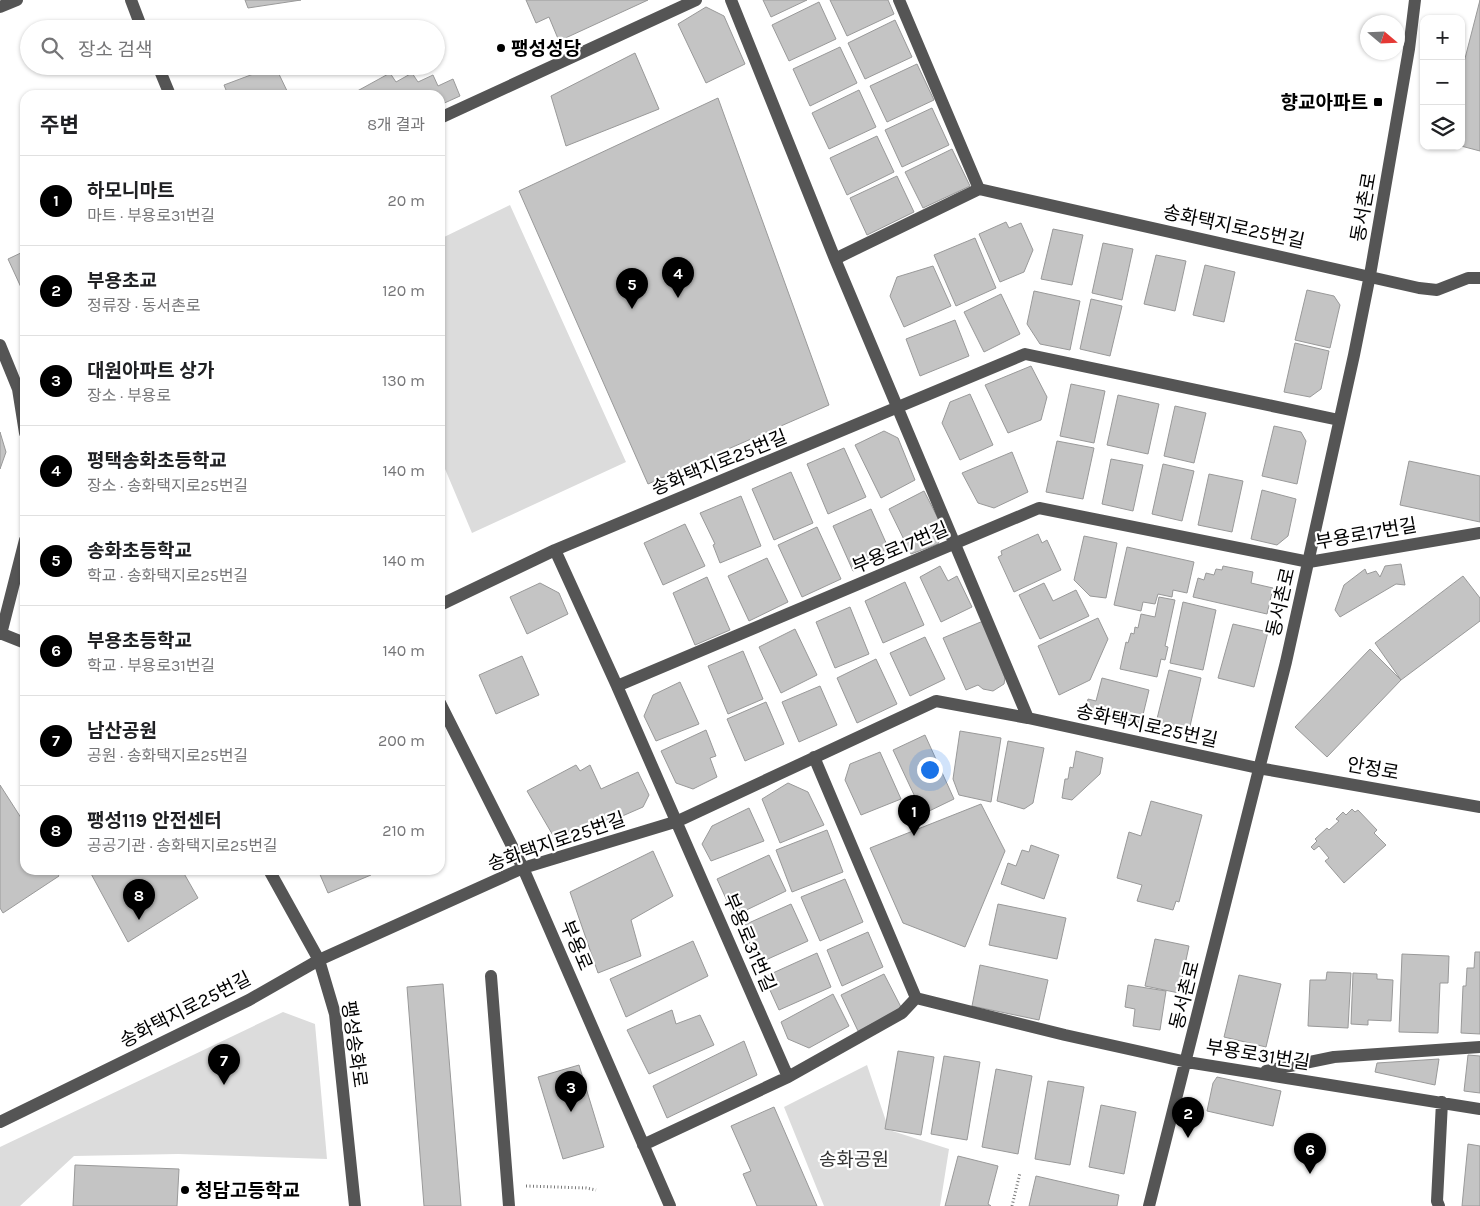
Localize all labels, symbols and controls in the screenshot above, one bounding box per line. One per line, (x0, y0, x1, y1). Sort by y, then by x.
north arrow (1360, 15, 1405, 60)
map controls (1420, 15, 1465, 150)
button: + (1420, 15, 1465, 60)
search box (20, 20, 445, 75)
icon: search (38, 34, 66, 62)
place label: 팽성성당 (511, 38, 581, 60)
text: 장소 검색 (78, 39, 152, 61)
marker: 팽성성당 (495, 42, 507, 54)
button: − (1420, 60, 1465, 105)
place label: 향교아파트 (1281, 92, 1368, 114)
marker: 향교아파트 (1372, 96, 1384, 108)
button: layers (1420, 105, 1465, 150)
text: 주변 (40, 113, 79, 137)
text: 8개 결과 (367, 115, 425, 134)
street label: 동서촌로 (1347, 171, 1381, 244)
text: 하모니마트 (87, 180, 174, 202)
text: 1 (53, 191, 59, 210)
text: 20 m (387, 191, 425, 210)
street label: 송화택지로25번길 (1161, 201, 1307, 253)
text: 마트 · 부용로31번길 (87, 206, 215, 225)
pin: 4 (662, 257, 694, 298)
pin: 5 (616, 268, 648, 309)
text: 부용초교 (87, 270, 157, 292)
text: 2 (51, 281, 61, 300)
text: 120 m (382, 281, 425, 300)
text: 정류장 · 동서촌로 (87, 296, 201, 315)
text: 대원아파트 상가 (87, 360, 214, 382)
text: 3 (51, 371, 61, 390)
text: 130 m (382, 371, 425, 390)
text: 장소 · 부용로 (87, 386, 171, 405)
street label: 송화택지로25번길 (648, 426, 790, 500)
text: 평택송화초등학교 (87, 450, 227, 472)
text: 4 (51, 461, 61, 480)
text: 140 m (383, 461, 425, 480)
text: 장소 · 송화택지로25번길 (87, 476, 248, 495)
street label: 부용로17번길 (1314, 514, 1419, 554)
street label: 부용로17번길 (849, 518, 952, 578)
text: 송화초등학교 (87, 540, 192, 562)
text: 5 (51, 551, 61, 570)
text: 140 m (383, 551, 425, 570)
text: 학교 · 송화택지로25번길 (87, 566, 248, 585)
street label: 동서촌로 (1262, 566, 1300, 639)
text: 부용초등학교 (87, 630, 192, 652)
text: 6 (51, 641, 61, 660)
text: 140 m (383, 641, 425, 660)
text: 학교 · 부용로31번길 (87, 656, 215, 675)
street label: 송화택지로25번길 (1074, 700, 1220, 752)
text: 남산공원 (87, 720, 157, 742)
text: 7 (52, 731, 60, 750)
text: 200 m (378, 731, 425, 750)
text: 공원 · 송화택지로25번길 (87, 746, 248, 765)
street label: 안정로 (1345, 754, 1401, 784)
your location (917, 757, 943, 783)
pin: 1 (898, 795, 930, 836)
street label: 송화택지로25번길 (485, 808, 628, 876)
text: 팽성119 안전센터 (87, 810, 222, 832)
text: 8 (51, 821, 61, 840)
text: 210 m (382, 821, 425, 840)
text: 공공기관 · 송화택지로25번길 (87, 836, 278, 855)
pin: 8 (123, 879, 155, 920)
street label: 부용로31번길 (718, 890, 780, 995)
street label: 부용로 (556, 917, 596, 974)
street label: 동서촌로 (1166, 959, 1204, 1032)
street label: 송화택지로25번길 (116, 967, 255, 1052)
street label: 팽성송화로 (337, 999, 371, 1089)
street label: 부용로31번길 (1204, 1036, 1311, 1074)
pin: 7 (208, 1044, 240, 1085)
pin: 3 (555, 1071, 587, 1112)
pin: 2 (1172, 1097, 1204, 1138)
pin: 6 (1294, 1133, 1326, 1174)
park label: 송화공원 (819, 1149, 889, 1171)
place label: 청담고등학교 (195, 1180, 300, 1202)
marker: 청담고등학교 (179, 1184, 191, 1196)

